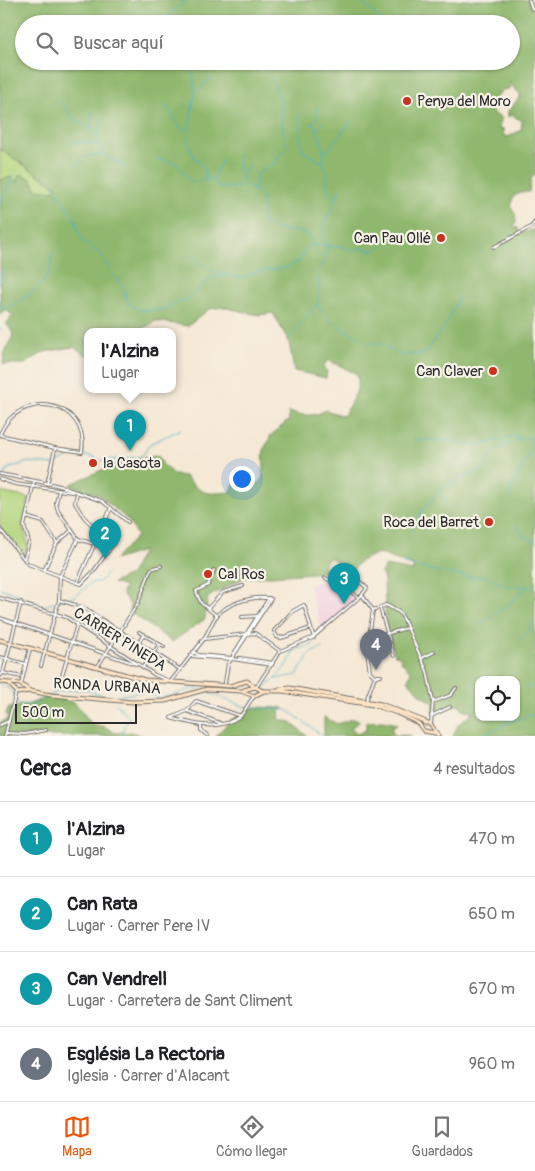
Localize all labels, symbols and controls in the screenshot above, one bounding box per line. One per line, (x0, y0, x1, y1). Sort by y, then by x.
search box (15, 15, 520, 70)
icon: search (33, 29, 61, 57)
text: Buscar aquí (73, 31, 164, 55)
place label: Penya del Moro (417, 92, 511, 111)
marker: Penya del Moro (401, 95, 413, 107)
place label: Can Pau Ollé (354, 229, 431, 248)
marker: Can Pau Ollé (435, 232, 447, 244)
popup (84, 328, 176, 393)
text: l'Alzina (101, 339, 159, 363)
place label: Can Claver (416, 362, 484, 381)
text: Lugar (101, 363, 139, 383)
marker: Can Claver (487, 365, 499, 377)
pin: 1 (114, 410, 146, 451)
place label: la Casota (103, 454, 161, 473)
marker: la Casota (87, 457, 99, 469)
your location (229, 466, 255, 492)
place label: Roca del Barret (383, 513, 480, 532)
marker: Roca del Barret (483, 516, 495, 528)
pin: 2 (89, 518, 121, 559)
pin: 3 (328, 563, 360, 604)
place label: Cal Ros (218, 565, 265, 584)
marker: Cal Ros (202, 568, 214, 580)
street label: CARRER PINEDA (70, 603, 170, 676)
pin: 4 (360, 629, 392, 670)
street label: RONDA URBANA (53, 674, 161, 699)
map controls (475, 676, 520, 721)
button: locate (475, 676, 520, 721)
scale bar (15, 701, 138, 724)
text: 500 m (22, 704, 64, 721)
text: Cerca (20, 755, 71, 782)
text: 4 resultados (433, 759, 515, 779)
text: l'Alzina (67, 817, 125, 841)
text: 1 (33, 829, 39, 849)
text: 470 m (469, 829, 515, 849)
text: Lugar (67, 841, 105, 861)
text: Can Rata (67, 892, 138, 916)
text: 2 (32, 904, 40, 924)
text: 650 m (468, 904, 515, 924)
text: Lugar · Carrer Pere IV (67, 916, 210, 936)
text: Can Vendrell (67, 967, 167, 991)
text: 3 (32, 979, 40, 999)
text: 670 m (469, 979, 515, 999)
text: Lugar · Carretera de Sant Climent (67, 991, 292, 1011)
text: Església La Rectoria (67, 1042, 225, 1066)
text: 4 (31, 1054, 41, 1074)
text: 960 m (469, 1054, 515, 1074)
text: Iglesia · Carrer d'Alacant (67, 1066, 229, 1086)
tab: Mapa (62, 1113, 92, 1160)
tab: Cómo llegar (216, 1113, 287, 1160)
tab: Guardados (412, 1113, 473, 1160)

